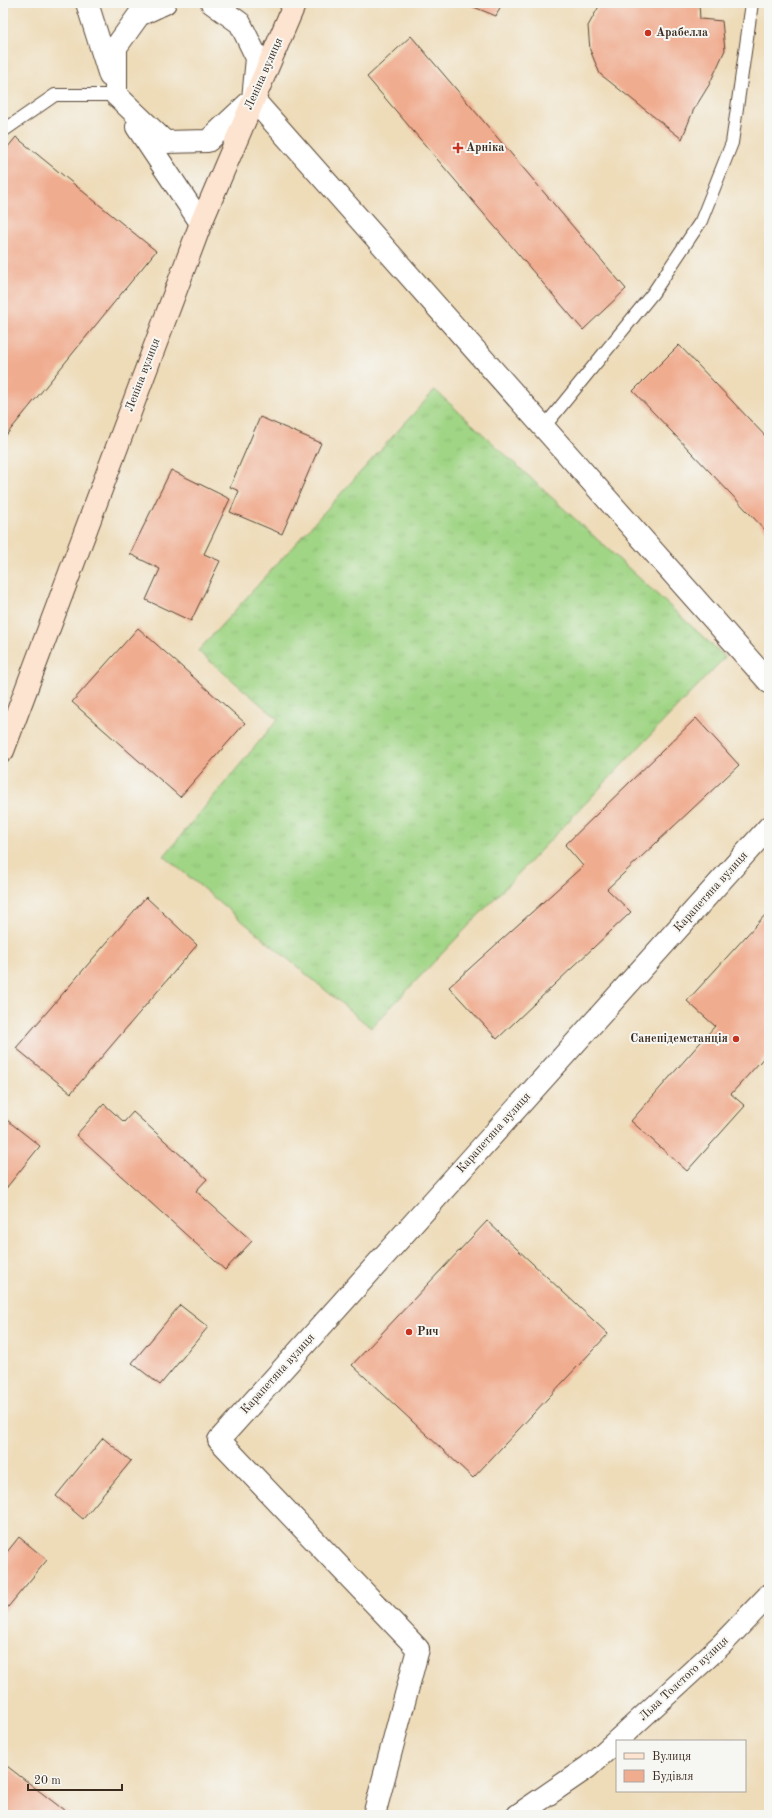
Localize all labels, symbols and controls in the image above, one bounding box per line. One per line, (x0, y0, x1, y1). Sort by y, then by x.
place label: Арабелла (656, 27, 708, 39)
marker: Арабелла (643, 28, 653, 38)
street label: Леніна вулиця (242, 36, 285, 112)
place label: Арніка (466, 142, 504, 154)
marker: Арніка (453, 143, 463, 153)
street label: Леніна вулиця (123, 336, 162, 413)
street label: Карапетяна вулиця (672, 850, 750, 934)
place label: Санепідемстанція (630, 1033, 728, 1045)
marker: Санепідемстанція (731, 1034, 741, 1044)
street label: Карапетяна вулиця (455, 1091, 533, 1175)
place label: Рич (417, 1326, 439, 1338)
marker: Рич (404, 1327, 414, 1337)
street label: Карапетяна вулиця (239, 1332, 317, 1416)
street label: Льва Толстого вулиця (637, 1635, 731, 1723)
legend (616, 1740, 746, 1792)
text: Вулиця (652, 1751, 691, 1763)
scale bar (28, 1766, 122, 1792)
text: Будівля (652, 1770, 694, 1783)
text: 20 m (34, 1775, 61, 1787)

